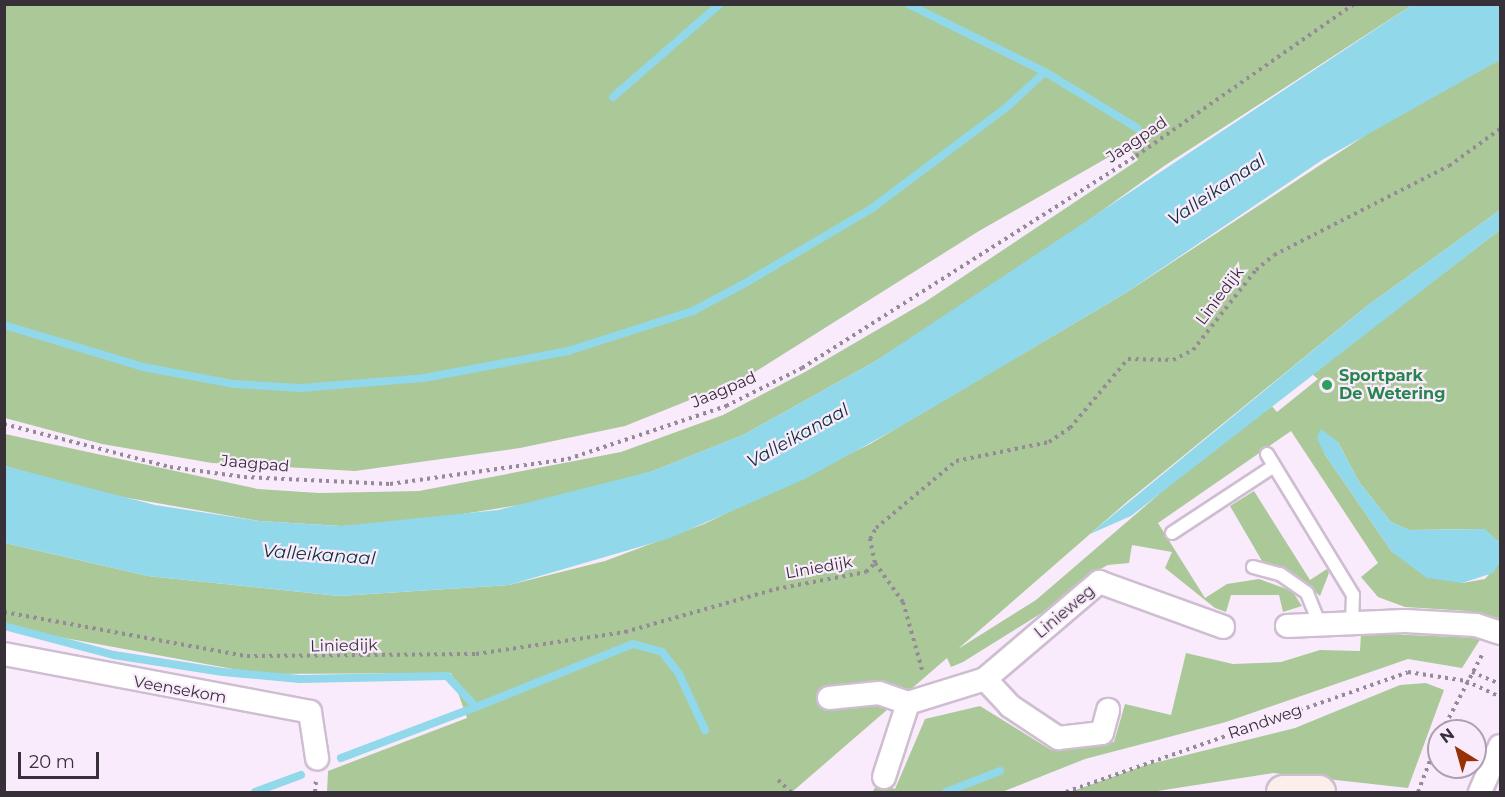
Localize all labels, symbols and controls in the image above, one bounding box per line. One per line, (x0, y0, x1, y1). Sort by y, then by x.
street label: Jaagpad (1103, 113, 1171, 167)
water label: Valleikanaal (1164, 149, 1270, 231)
street label: Liniedijk (1192, 263, 1248, 329)
place label: Sportpark De Wetering (1339, 366, 1445, 404)
street label: Jaagpad (689, 368, 759, 412)
marker: Sportpark De Wetering (1320, 378, 1334, 392)
water label: Valleikanaal (743, 399, 853, 473)
street label: Jaagpad (220, 451, 290, 477)
water label: Valleikanaal (262, 540, 376, 570)
street label: Liniedijk (784, 553, 854, 583)
street label: Linieweg (1031, 581, 1099, 643)
street label: Liniedijk (310, 636, 378, 656)
street label: Veensekom (132, 672, 228, 708)
street label: Randweg (1225, 700, 1305, 744)
north arrow (1427, 719, 1487, 779)
text: N (1436, 724, 1458, 747)
scale bar (21, 740, 102, 778)
text: 20 m (29, 751, 75, 773)

